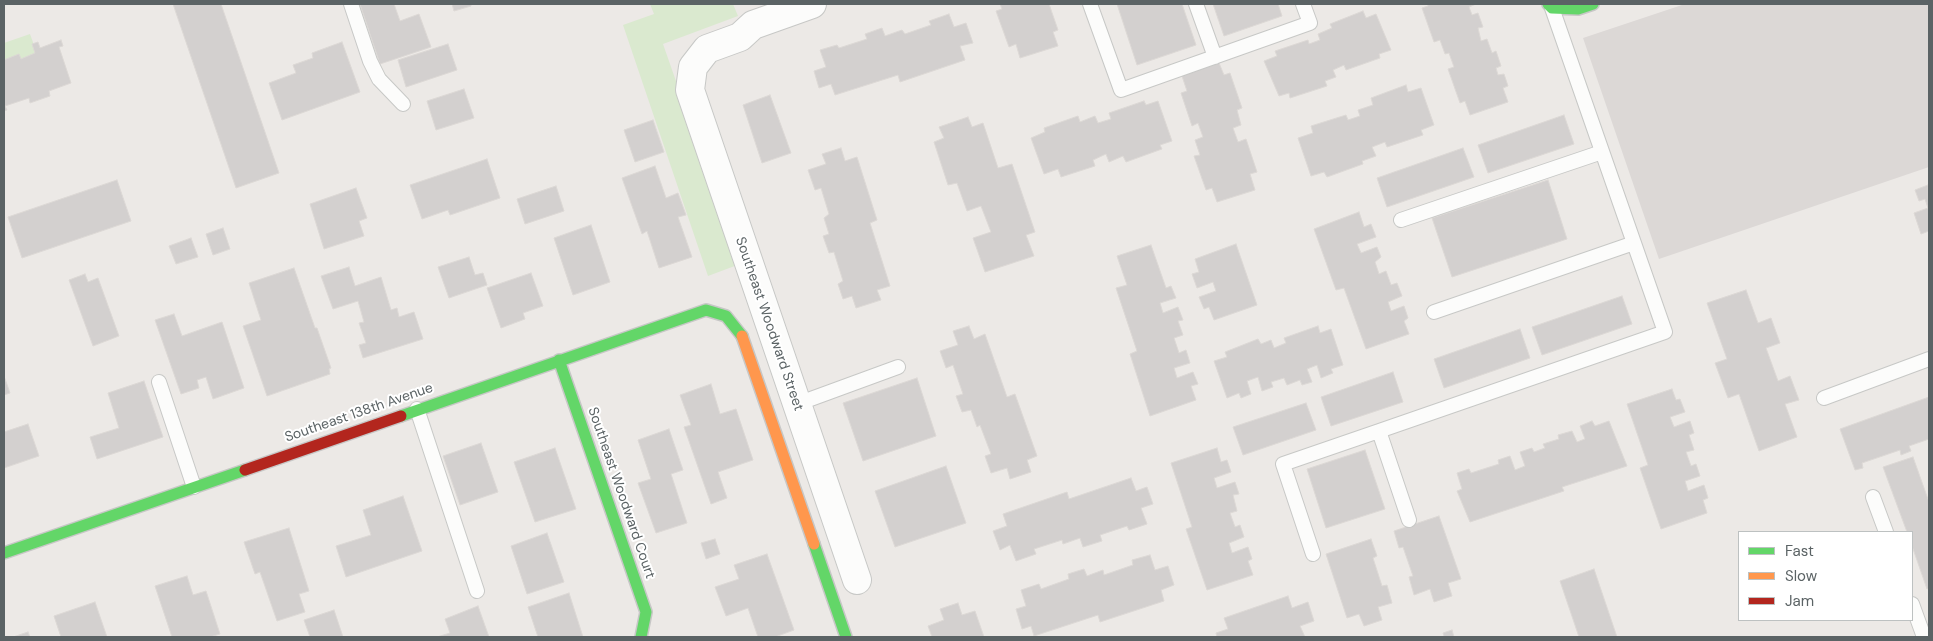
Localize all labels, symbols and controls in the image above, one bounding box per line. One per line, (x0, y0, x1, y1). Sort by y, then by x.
street label: Southeast Woodward Street (731, 235, 807, 413)
street label: Southeast 138th Avenue (283, 380, 435, 446)
street label: Southeast Woodward Court (584, 405, 658, 581)
legend (1738, 531, 1913, 621)
text: Fast (1785, 541, 1814, 561)
text: Slow (1785, 566, 1817, 586)
text: Jam (1785, 591, 1814, 611)

